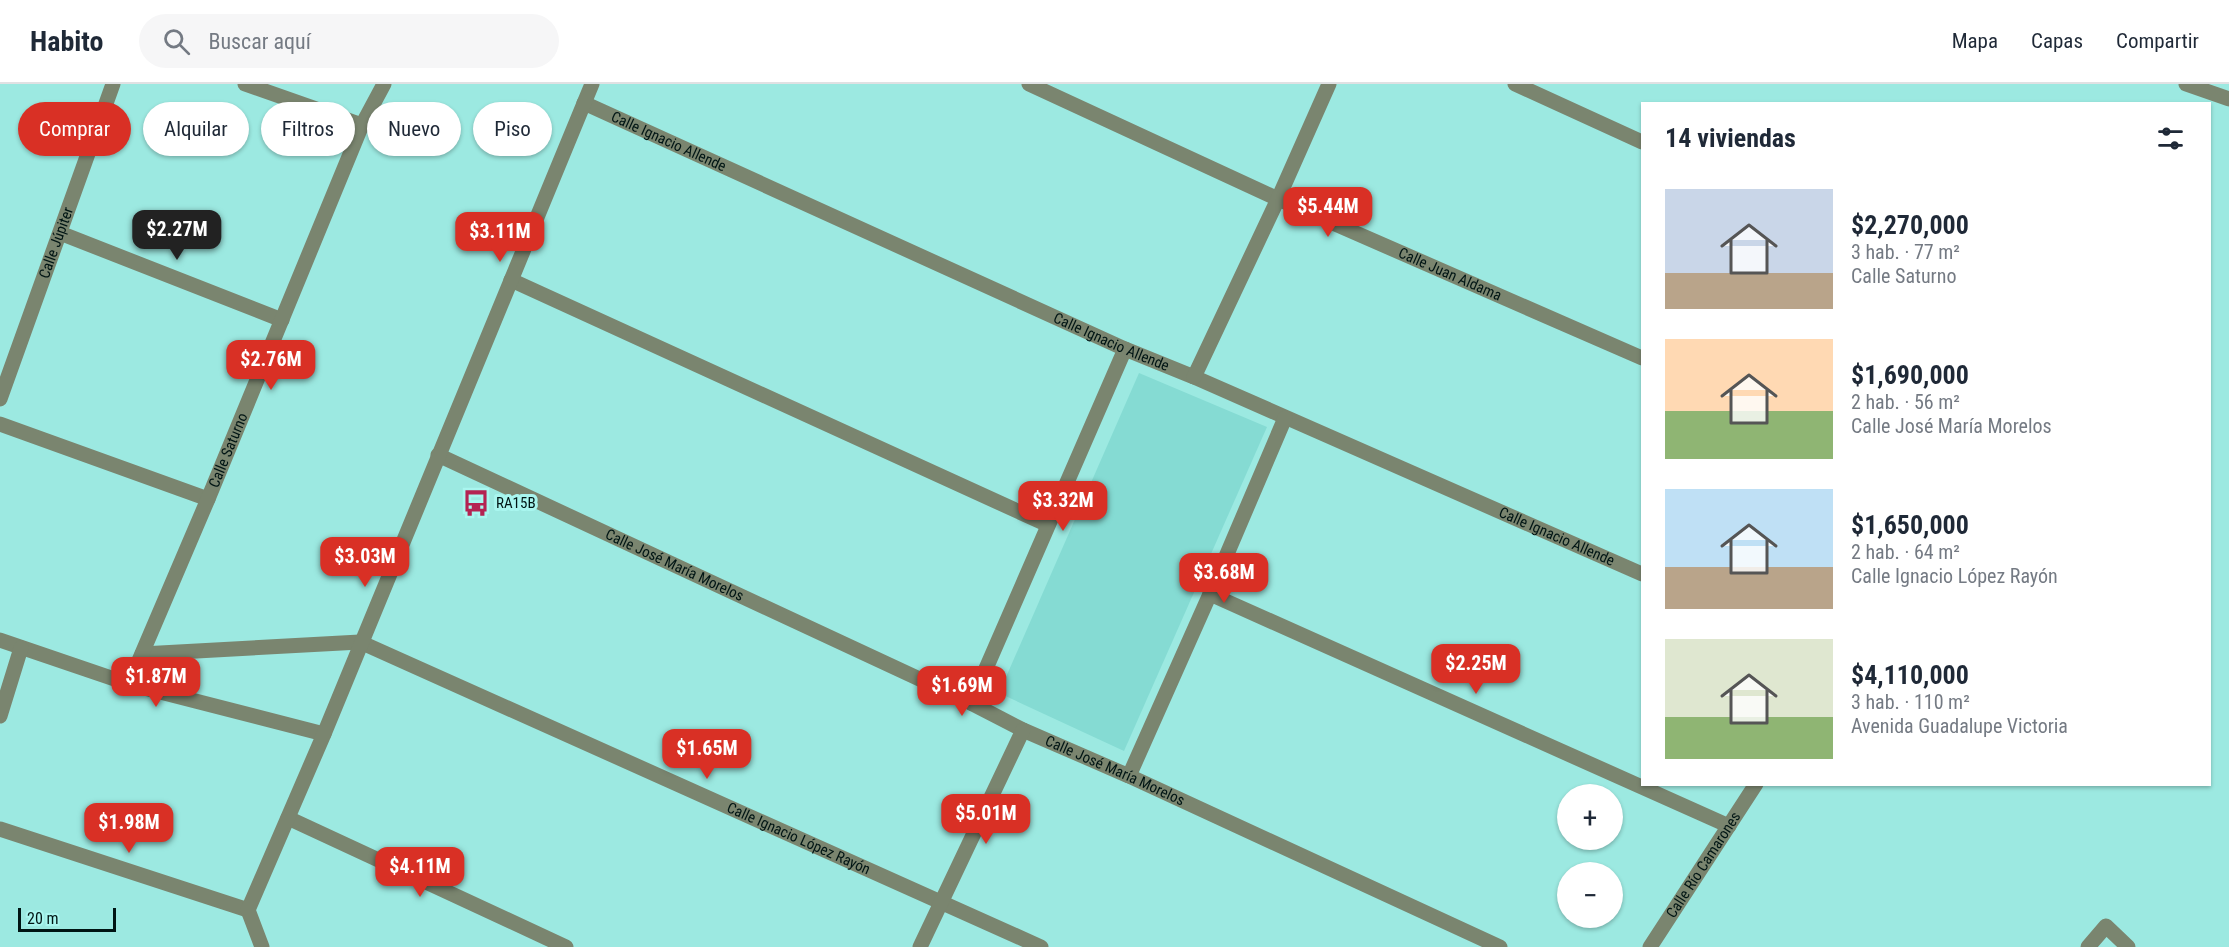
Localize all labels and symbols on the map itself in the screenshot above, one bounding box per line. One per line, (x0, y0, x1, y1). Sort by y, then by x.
street label: Calle Ignacio Allende (608, 108, 729, 175)
pin: $5.44M (1279, 187, 1377, 238)
street label: Calle Júpiter (35, 204, 77, 281)
pin: $2.27M (128, 210, 226, 261)
pin: $3.11M (451, 212, 549, 263)
street label: Calle Juan Aldama (1396, 244, 1504, 305)
street label: Calle Ignacio Allende (1051, 309, 1172, 375)
pin: $2.76M (222, 340, 320, 391)
street label: Calle Saturno (205, 410, 252, 490)
pin: $3.32M (1014, 481, 1112, 532)
bus stop icon: RA15B (461, 488, 491, 518)
place label: RA15B (496, 494, 536, 512)
street label: Calle Ignacio Allende (1496, 503, 1617, 570)
street label: Calle José María Morelos (603, 525, 747, 605)
pin: $3.03M (316, 537, 414, 588)
pin: $3.68M (1175, 553, 1273, 604)
pin: $2.25M (1427, 644, 1525, 695)
pin: $1.87M (107, 657, 205, 708)
pin: $1.69M (913, 666, 1011, 717)
pin: $1.65M (658, 729, 756, 780)
street label: Calle José María Morelos (1043, 732, 1188, 809)
pin: $5.01M (937, 794, 1035, 845)
street label: Calle Ignacio López Rayón (724, 799, 873, 878)
pin: $1.98M (80, 803, 178, 854)
street label: Calle Río Camarones (1662, 808, 1745, 921)
pin: $4.11M (371, 847, 469, 898)
scale bar (18, 905, 116, 932)

